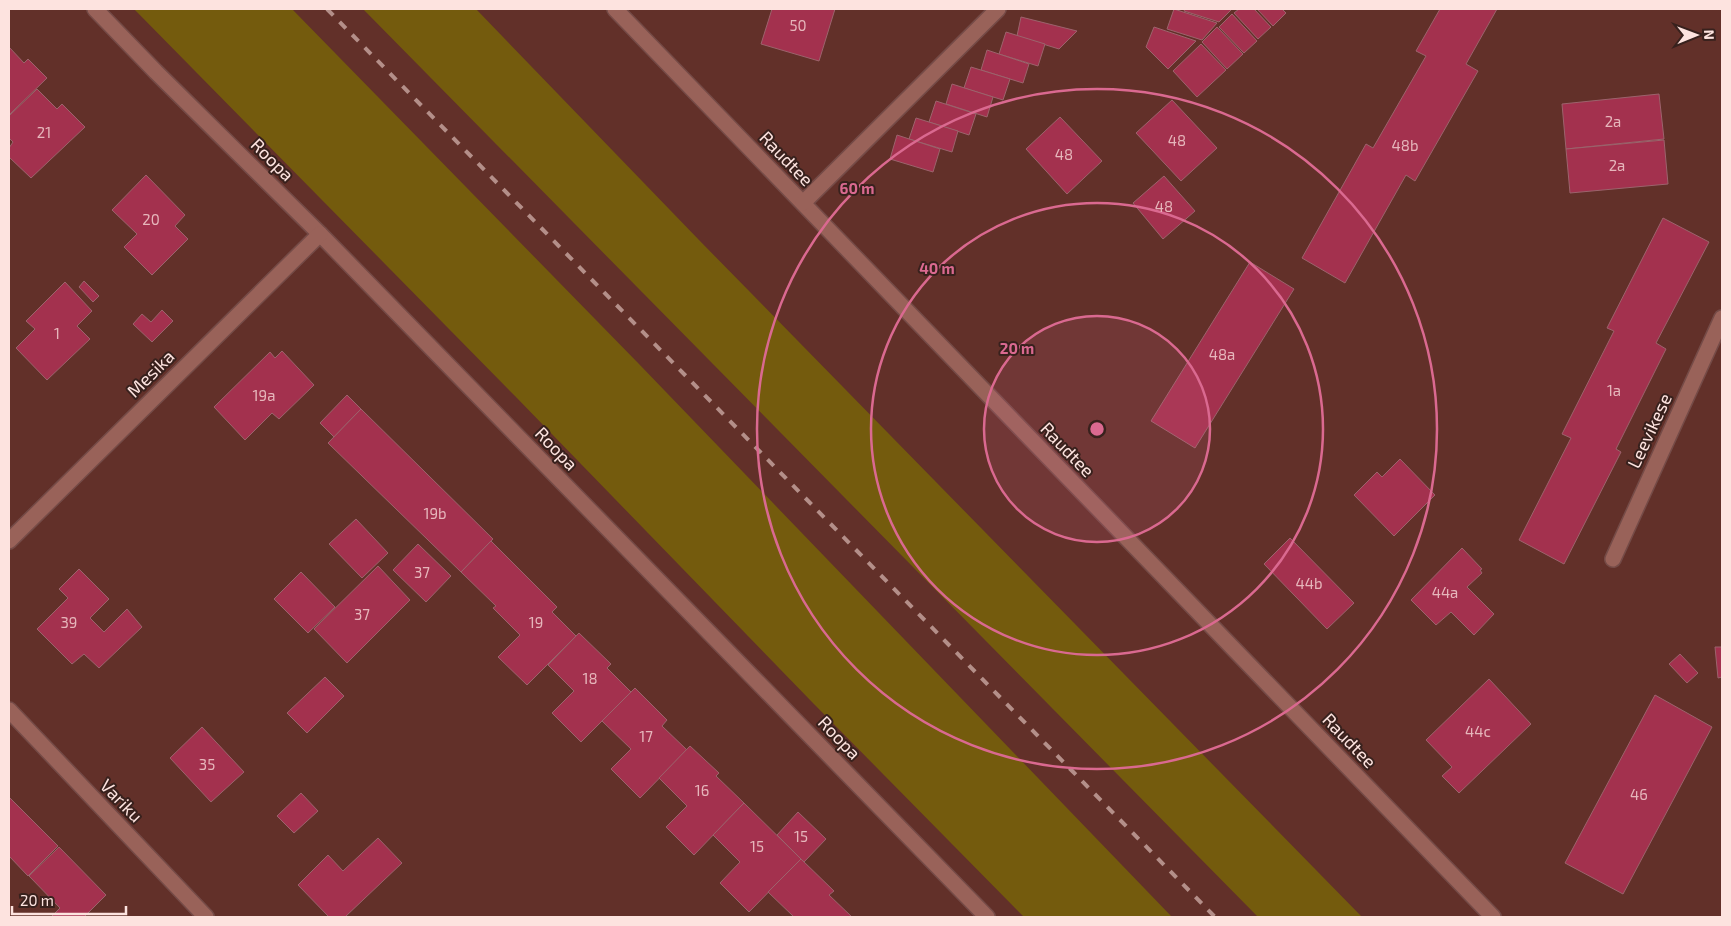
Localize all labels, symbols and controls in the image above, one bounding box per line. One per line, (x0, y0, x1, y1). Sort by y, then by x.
north arrow (1671, 10, 1721, 60)
house number: 50 (789, 16, 807, 34)
text: N (1701, 30, 1718, 40)
house number: 2a (1605, 112, 1621, 130)
house number: 21 (37, 123, 51, 141)
street label: Raudtee (755, 126, 818, 190)
house number: 48 (1168, 131, 1186, 149)
street label: Roopa (247, 133, 299, 185)
house number: 48b (1392, 136, 1418, 154)
house number: 48 (1055, 145, 1073, 163)
house number: 2a (1609, 156, 1625, 174)
text: 60 m (840, 179, 874, 197)
house number: 48 (1155, 197, 1173, 215)
house number: 20 (142, 210, 160, 228)
text: 40 m (919, 259, 955, 277)
house number: 1 (54, 324, 60, 342)
text: 20 m (1000, 339, 1034, 357)
street label: Mesika (122, 345, 179, 402)
house number: 48a (1209, 345, 1235, 363)
house number: 1a (1607, 381, 1621, 399)
house number: 19a (253, 386, 275, 404)
street label: Leevikese (1622, 390, 1676, 471)
street label: Raudtee (1036, 417, 1099, 481)
centre of rings (1088, 420, 1106, 438)
street label: Roopa (531, 422, 583, 475)
house number: 19b (423, 504, 447, 522)
house number: 37 (414, 563, 430, 581)
house number: 44b (1295, 574, 1323, 592)
house number: 44a (1432, 583, 1458, 601)
house number: 37 (354, 605, 370, 623)
house number: 39 (61, 613, 77, 631)
house number: 19 (529, 613, 543, 631)
house number: 18 (582, 669, 598, 687)
street label: Raudtee (1318, 708, 1381, 772)
street label: Roopa (814, 711, 866, 764)
house number: 44c (1465, 722, 1491, 740)
house number: 17 (639, 727, 653, 745)
house number: 35 (199, 755, 215, 773)
street label: Variku (96, 774, 148, 826)
house number: 16 (695, 781, 709, 799)
house number: 46 (1630, 785, 1648, 803)
house number: 15 (794, 827, 808, 845)
house number: 15 (750, 837, 764, 855)
scale bar (12, 884, 126, 916)
text: 20 m (20, 891, 54, 909)

